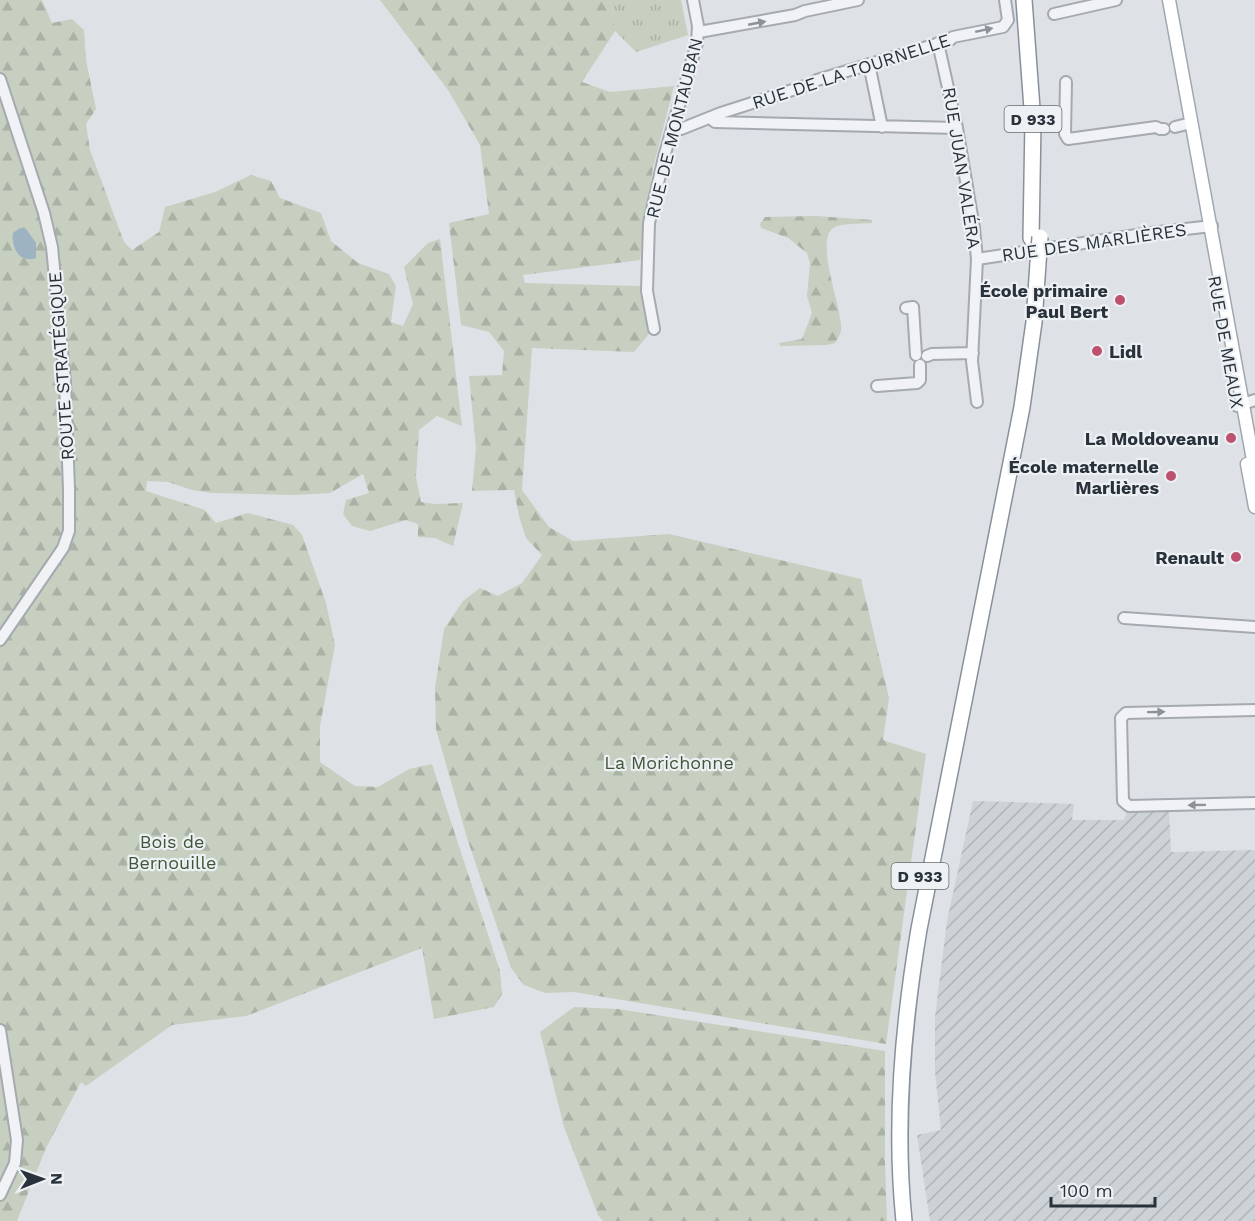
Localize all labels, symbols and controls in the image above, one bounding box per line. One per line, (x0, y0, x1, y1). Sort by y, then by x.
one-way arrow (747, 18, 766, 27)
one-way arrow (974, 25, 993, 34)
street label: RUE DE LA TOURNELLE (749, 29, 953, 113)
street label: RUE DE MONTAUBAN (641, 36, 707, 220)
street label: RUE JUAN VALÉRA (939, 86, 985, 251)
road number: D 933 (1004, 106, 1062, 132)
street label: RUE DES MARLIÈRES (1000, 219, 1188, 265)
street label: ROUTE STRATÉGIQUE (44, 271, 78, 461)
street label: RUE DE MEAUX (1204, 274, 1248, 410)
place label: École primaire Paul Bert (979, 280, 1108, 322)
marker: École primaire Paul Bert (1113, 293, 1127, 307)
place label: Lidl (1109, 341, 1142, 362)
marker: Lidl (1090, 344, 1104, 358)
place label: La Moldoveanu (1085, 428, 1219, 449)
marker: La Moldoveanu (1224, 431, 1238, 445)
place label: École maternelle Marlières (1009, 456, 1159, 498)
marker: École maternelle Marlières (1164, 469, 1178, 483)
place label: Renault (1155, 547, 1224, 568)
marker: Renault (1229, 550, 1243, 564)
one-way arrow (1146, 707, 1165, 717)
park label: La Morichonne (604, 752, 734, 773)
one-way arrow (1187, 800, 1206, 809)
park label: Bois de Bernouille (128, 831, 216, 873)
road number: D 933 (892, 863, 948, 889)
north arrow (12, 1149, 72, 1209)
scale bar (1051, 1170, 1154, 1208)
text: N (47, 1173, 66, 1185)
text: 100 m (1060, 1180, 1113, 1201)

